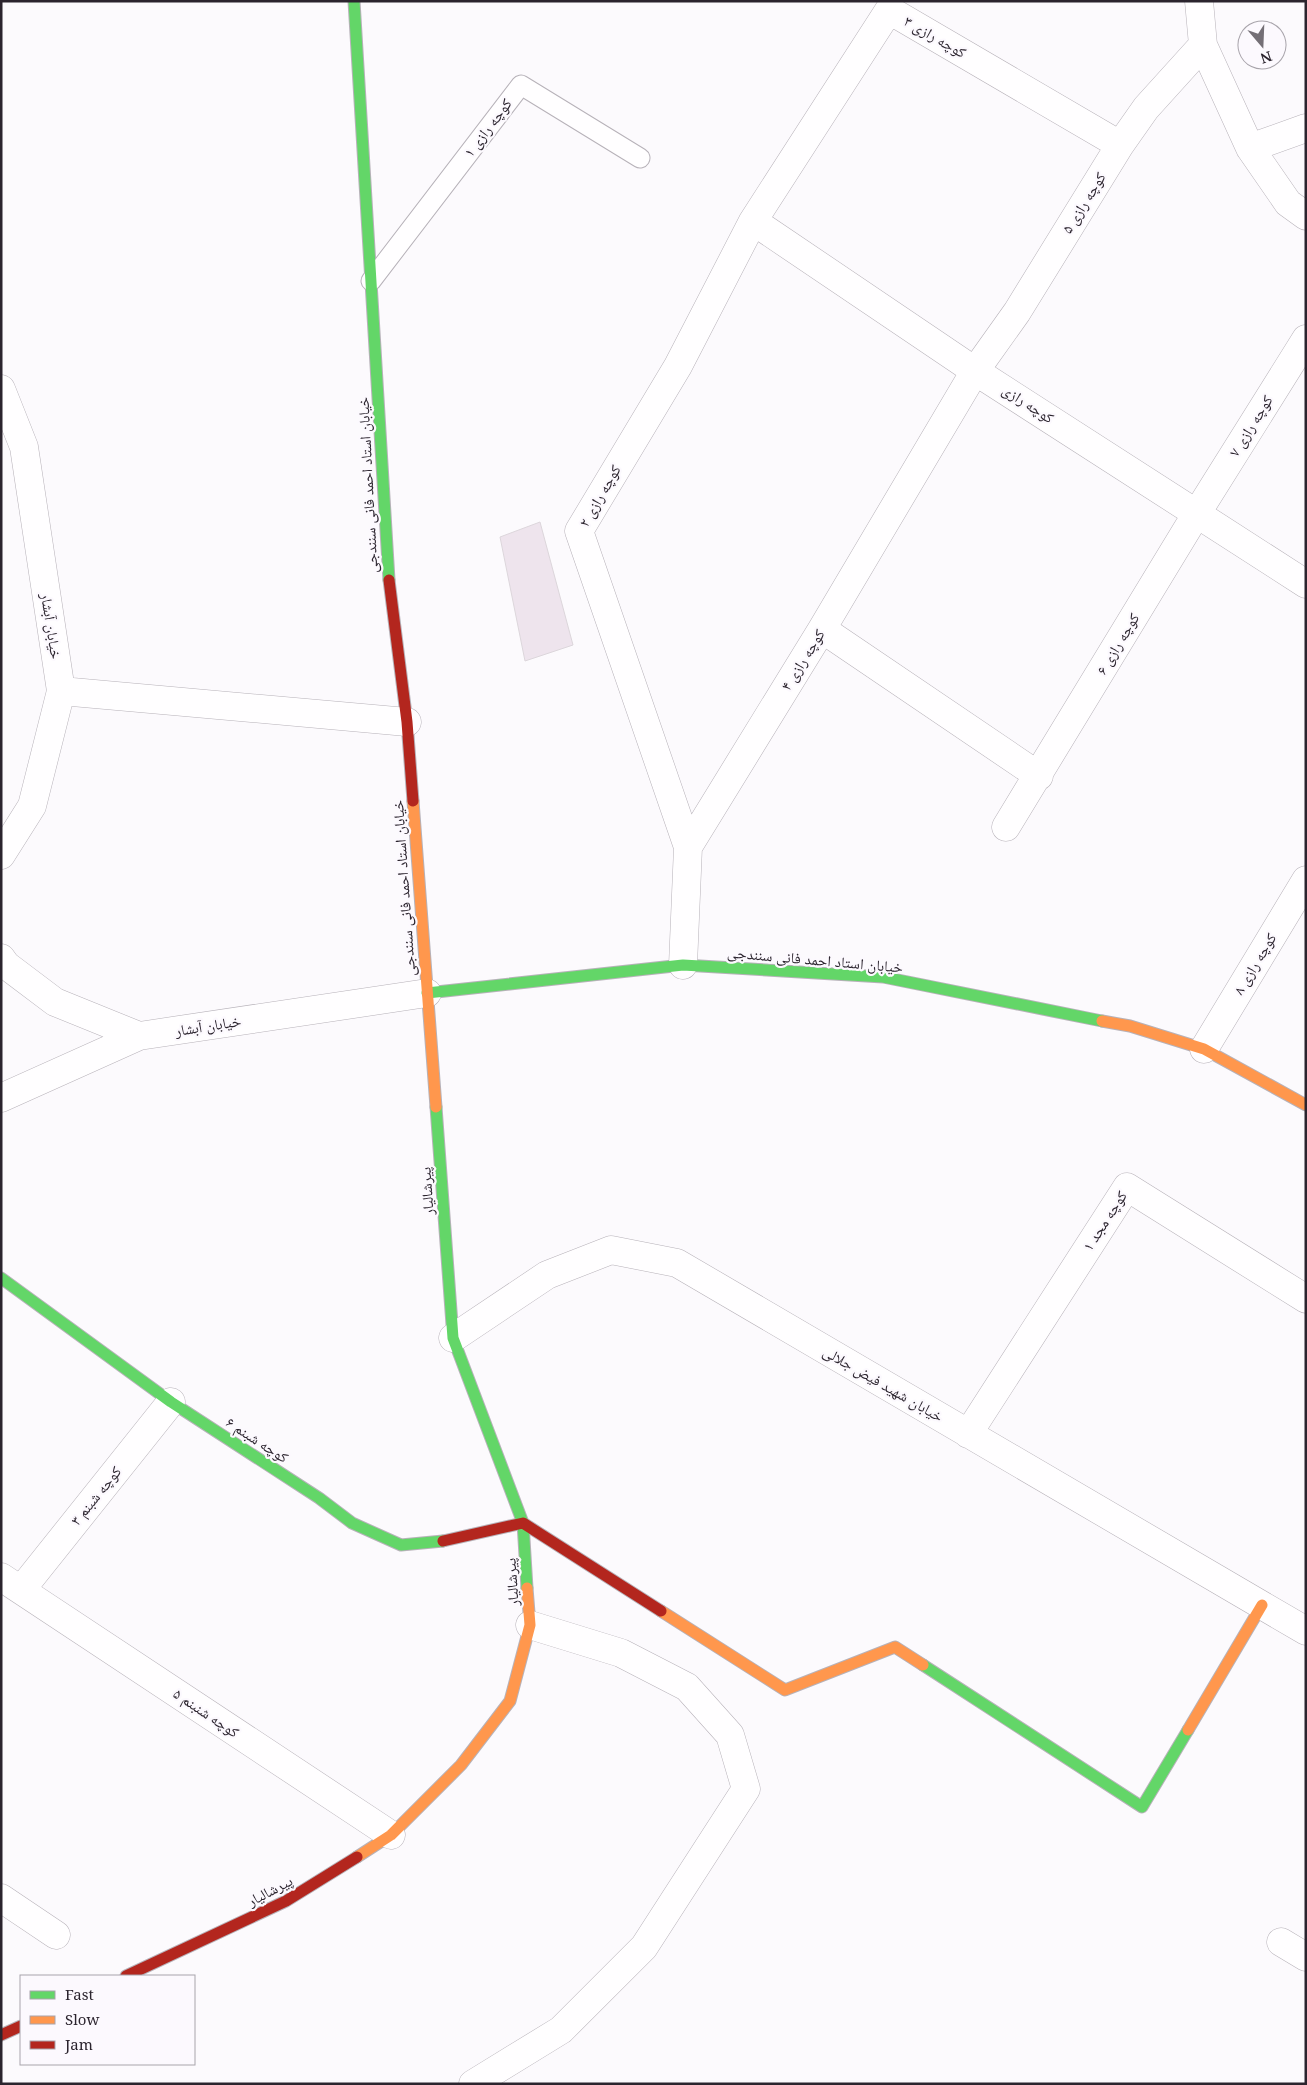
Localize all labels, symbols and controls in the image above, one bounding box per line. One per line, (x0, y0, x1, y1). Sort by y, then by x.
street label: کوچه رازی ۳ (900, 10, 970, 63)
north arrow (1237, 20, 1287, 70)
text: N (1258, 47, 1275, 69)
street label: کوچه رازی ۱ (459, 94, 517, 161)
street label: کوچه رازی ۵ (1057, 168, 1111, 237)
street label: کوچه رازی (998, 379, 1058, 428)
street label: کوچه رازی ۷ (1224, 391, 1278, 460)
street label: خیابان استاد احمد فانی سنندجی (352, 396, 383, 574)
street label: کوچه رازی ۲ (573, 461, 626, 531)
street label: خیابان آبشار (36, 590, 67, 661)
street label: کوچه رازی ۶ (1091, 609, 1144, 679)
street label: کوچه رازی ۴ (776, 625, 830, 694)
street label: خیابان استاد احمد فانی سنندجی (387, 799, 420, 977)
street label: کوچه رازی ۸ (1228, 929, 1281, 999)
street label: خیابان استاد احمد فانی سنندجی (726, 941, 904, 978)
street label: خیابان آبشار (172, 1010, 243, 1041)
street label: پیرشالیار (414, 1166, 438, 1217)
street label: کوچه مجد ۱ (1077, 1186, 1131, 1254)
street label: خیابان شهید فیض جلالی (819, 1341, 948, 1427)
street label: کوچه شبنم ۶ (222, 1412, 293, 1468)
street label: کوچه شبنم ۳ (65, 1462, 126, 1530)
street label: پیرشالیار (499, 1557, 523, 1608)
street label: کوچه شنبنم ۵ (169, 1683, 243, 1742)
street label: پیرشالیار (243, 1870, 296, 1911)
legend (20, 1975, 195, 2065)
text: Fast (65, 1984, 94, 2004)
text: Slow (65, 2009, 99, 2029)
text: Jam (64, 2034, 93, 2054)

